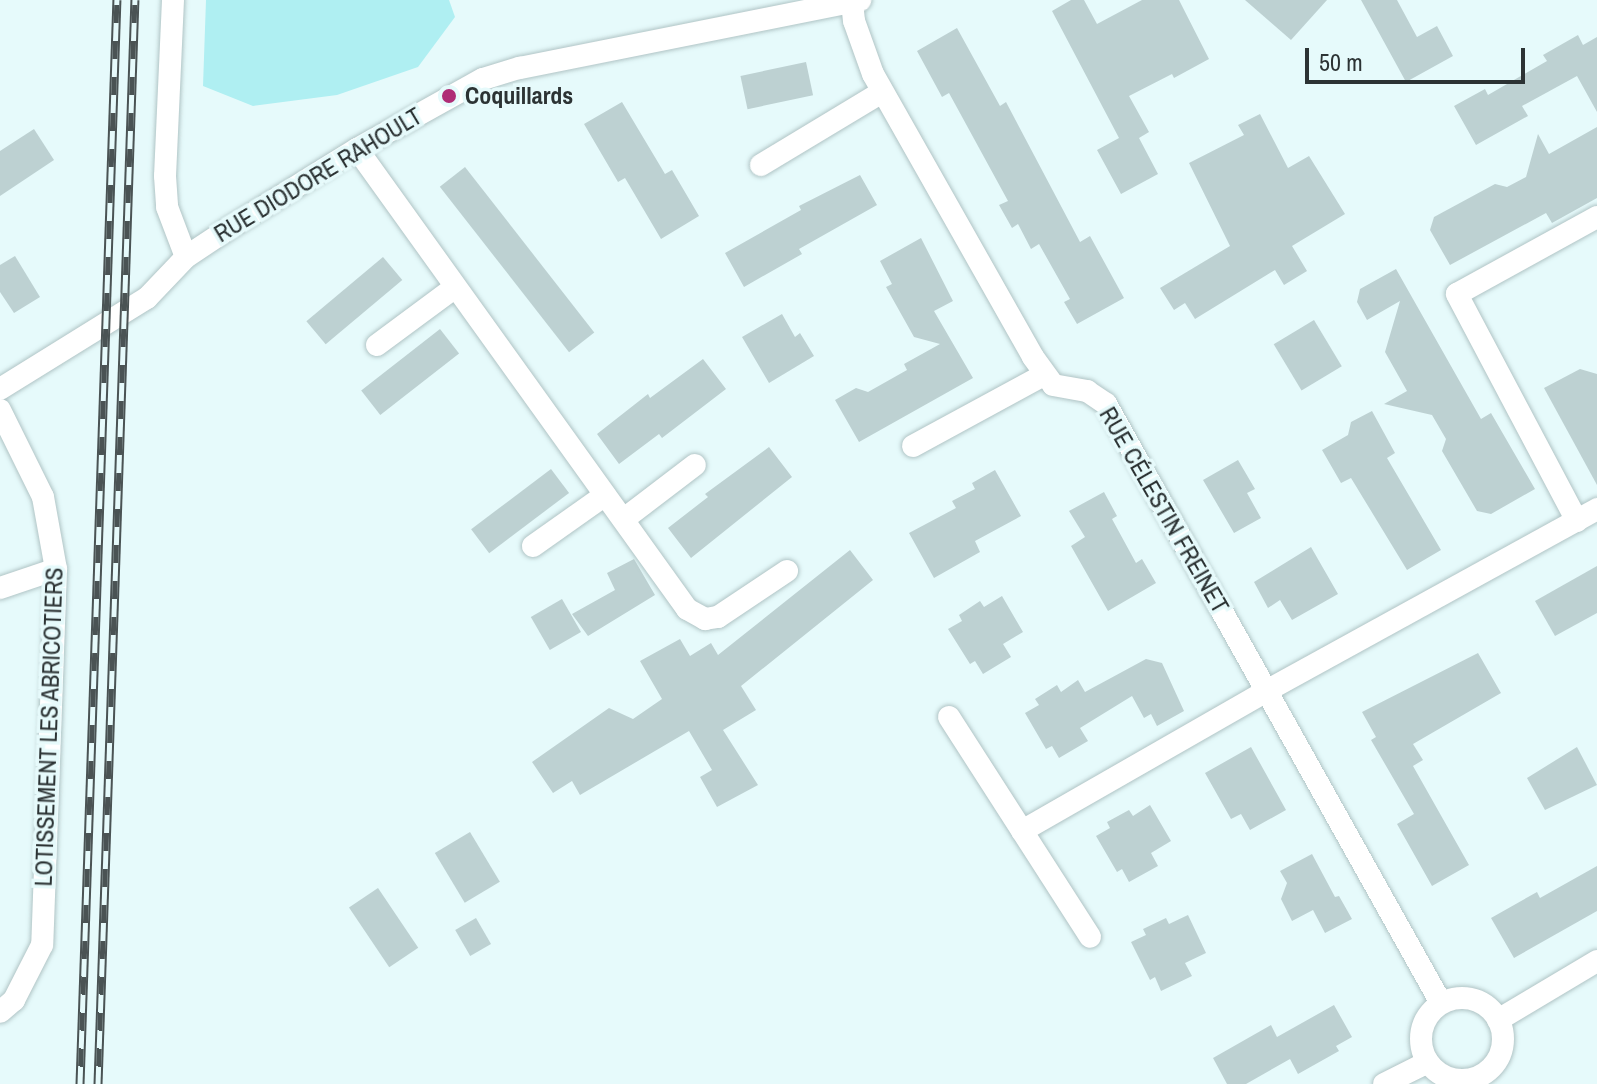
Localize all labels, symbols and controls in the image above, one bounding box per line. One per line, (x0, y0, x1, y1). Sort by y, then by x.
scale bar (1309, 32, 1529, 82)
text: 50 m (1319, 46, 1363, 78)
place label: Coquillards (465, 82, 573, 110)
marker: Coquillards (440, 87, 458, 105)
street label: RUE DIODORE RAHOULT (209, 102, 427, 248)
street label: RUE CÉLESTIN FREINET (1093, 402, 1235, 618)
street label: LOTISSEMENT LES ABRICOTIERS (29, 566, 69, 888)

